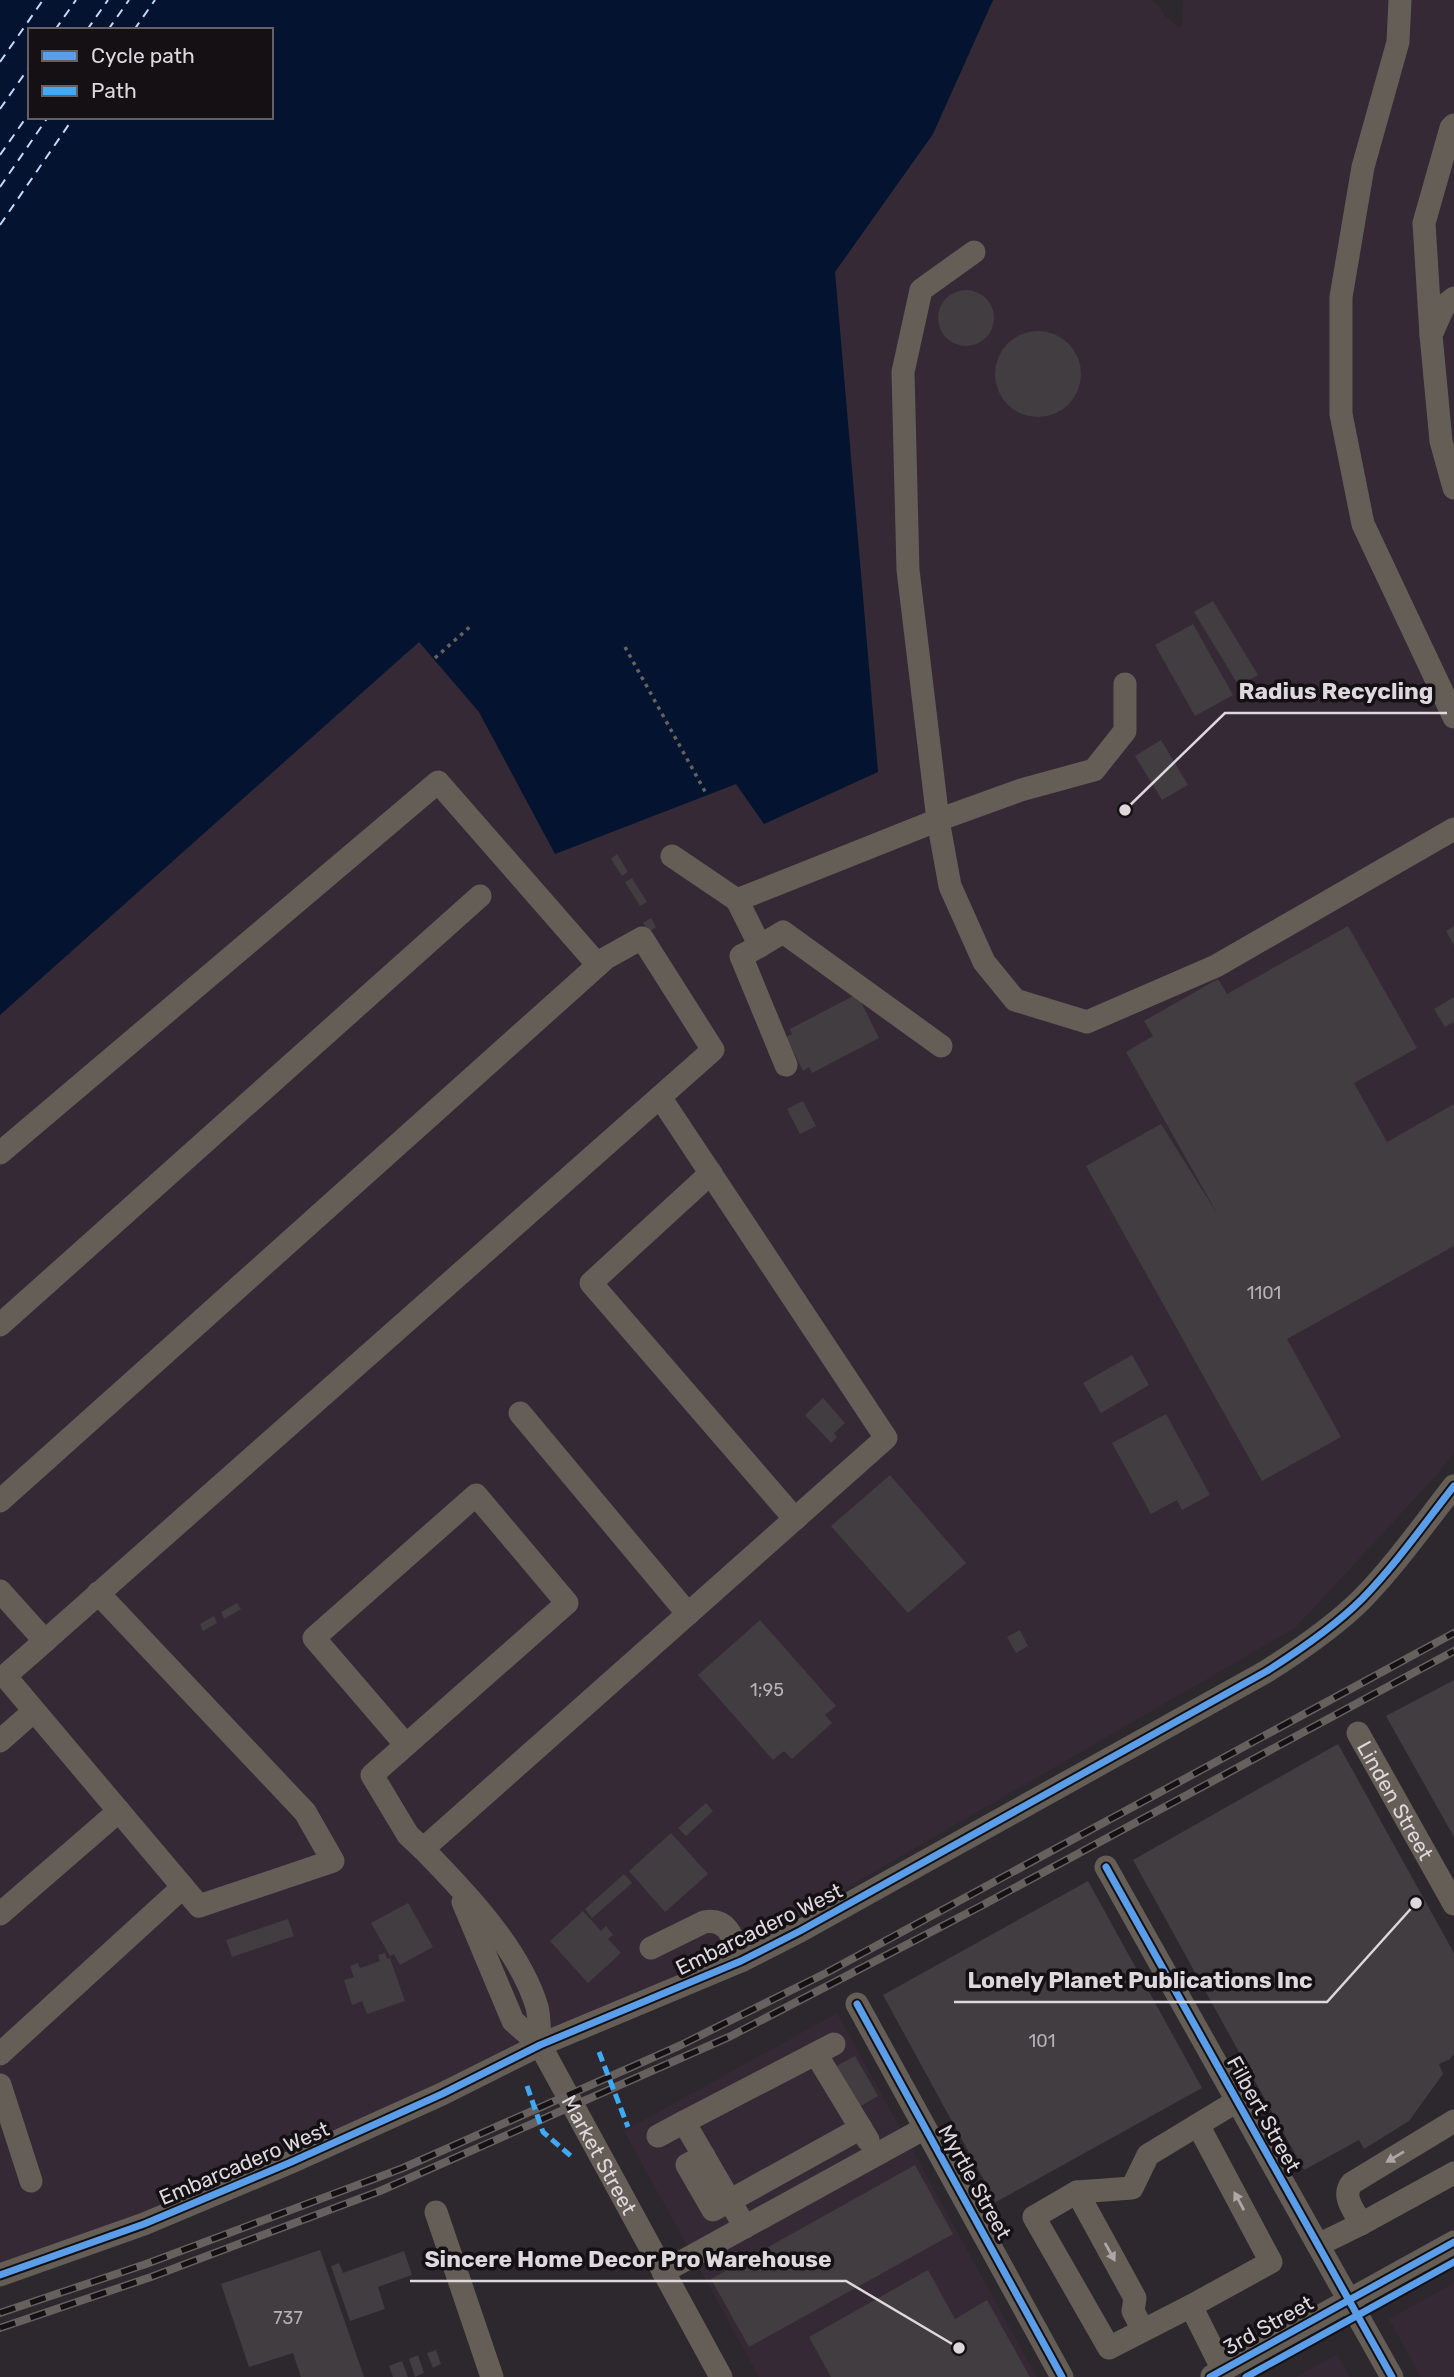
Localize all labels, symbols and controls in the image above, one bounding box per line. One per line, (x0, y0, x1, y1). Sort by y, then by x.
legend (28, 28, 273, 119)
text: Cycle path (91, 43, 195, 68)
text: Path (91, 78, 137, 103)
callout: Radius Recycling (1225, 669, 1447, 713)
text: Radius Recycling (1239, 677, 1433, 705)
house number: 1101 (1247, 1282, 1281, 1304)
house number: 1;95 (750, 1679, 784, 1701)
street label: Linden Street (1352, 1736, 1439, 1864)
street label: Embarcadero West (672, 1878, 846, 1980)
callout: Lonely Planet Publications Inc (954, 1958, 1327, 2002)
text: Lonely Planet Publications Inc (967, 1966, 1313, 1994)
house number: 101 (1029, 2030, 1055, 2052)
street label: Filbert Street (1222, 2052, 1306, 2176)
street label: Market Street (557, 2090, 642, 2219)
street label: Embarcadero West (155, 2116, 333, 2210)
street label: Myrtle Street (933, 2120, 1017, 2244)
one-way arrow (1386, 2150, 1405, 2163)
one-way arrow (1233, 2191, 1245, 2211)
callout: Sincere Home Decor Pro Warehouse (410, 2237, 846, 2281)
one-way arrow (1103, 2242, 1115, 2262)
text: Sincere Home Decor Pro Warehouse (424, 2245, 832, 2273)
street label: 3rd Street (1219, 2290, 1317, 2360)
house number: 737 (273, 2307, 303, 2329)

